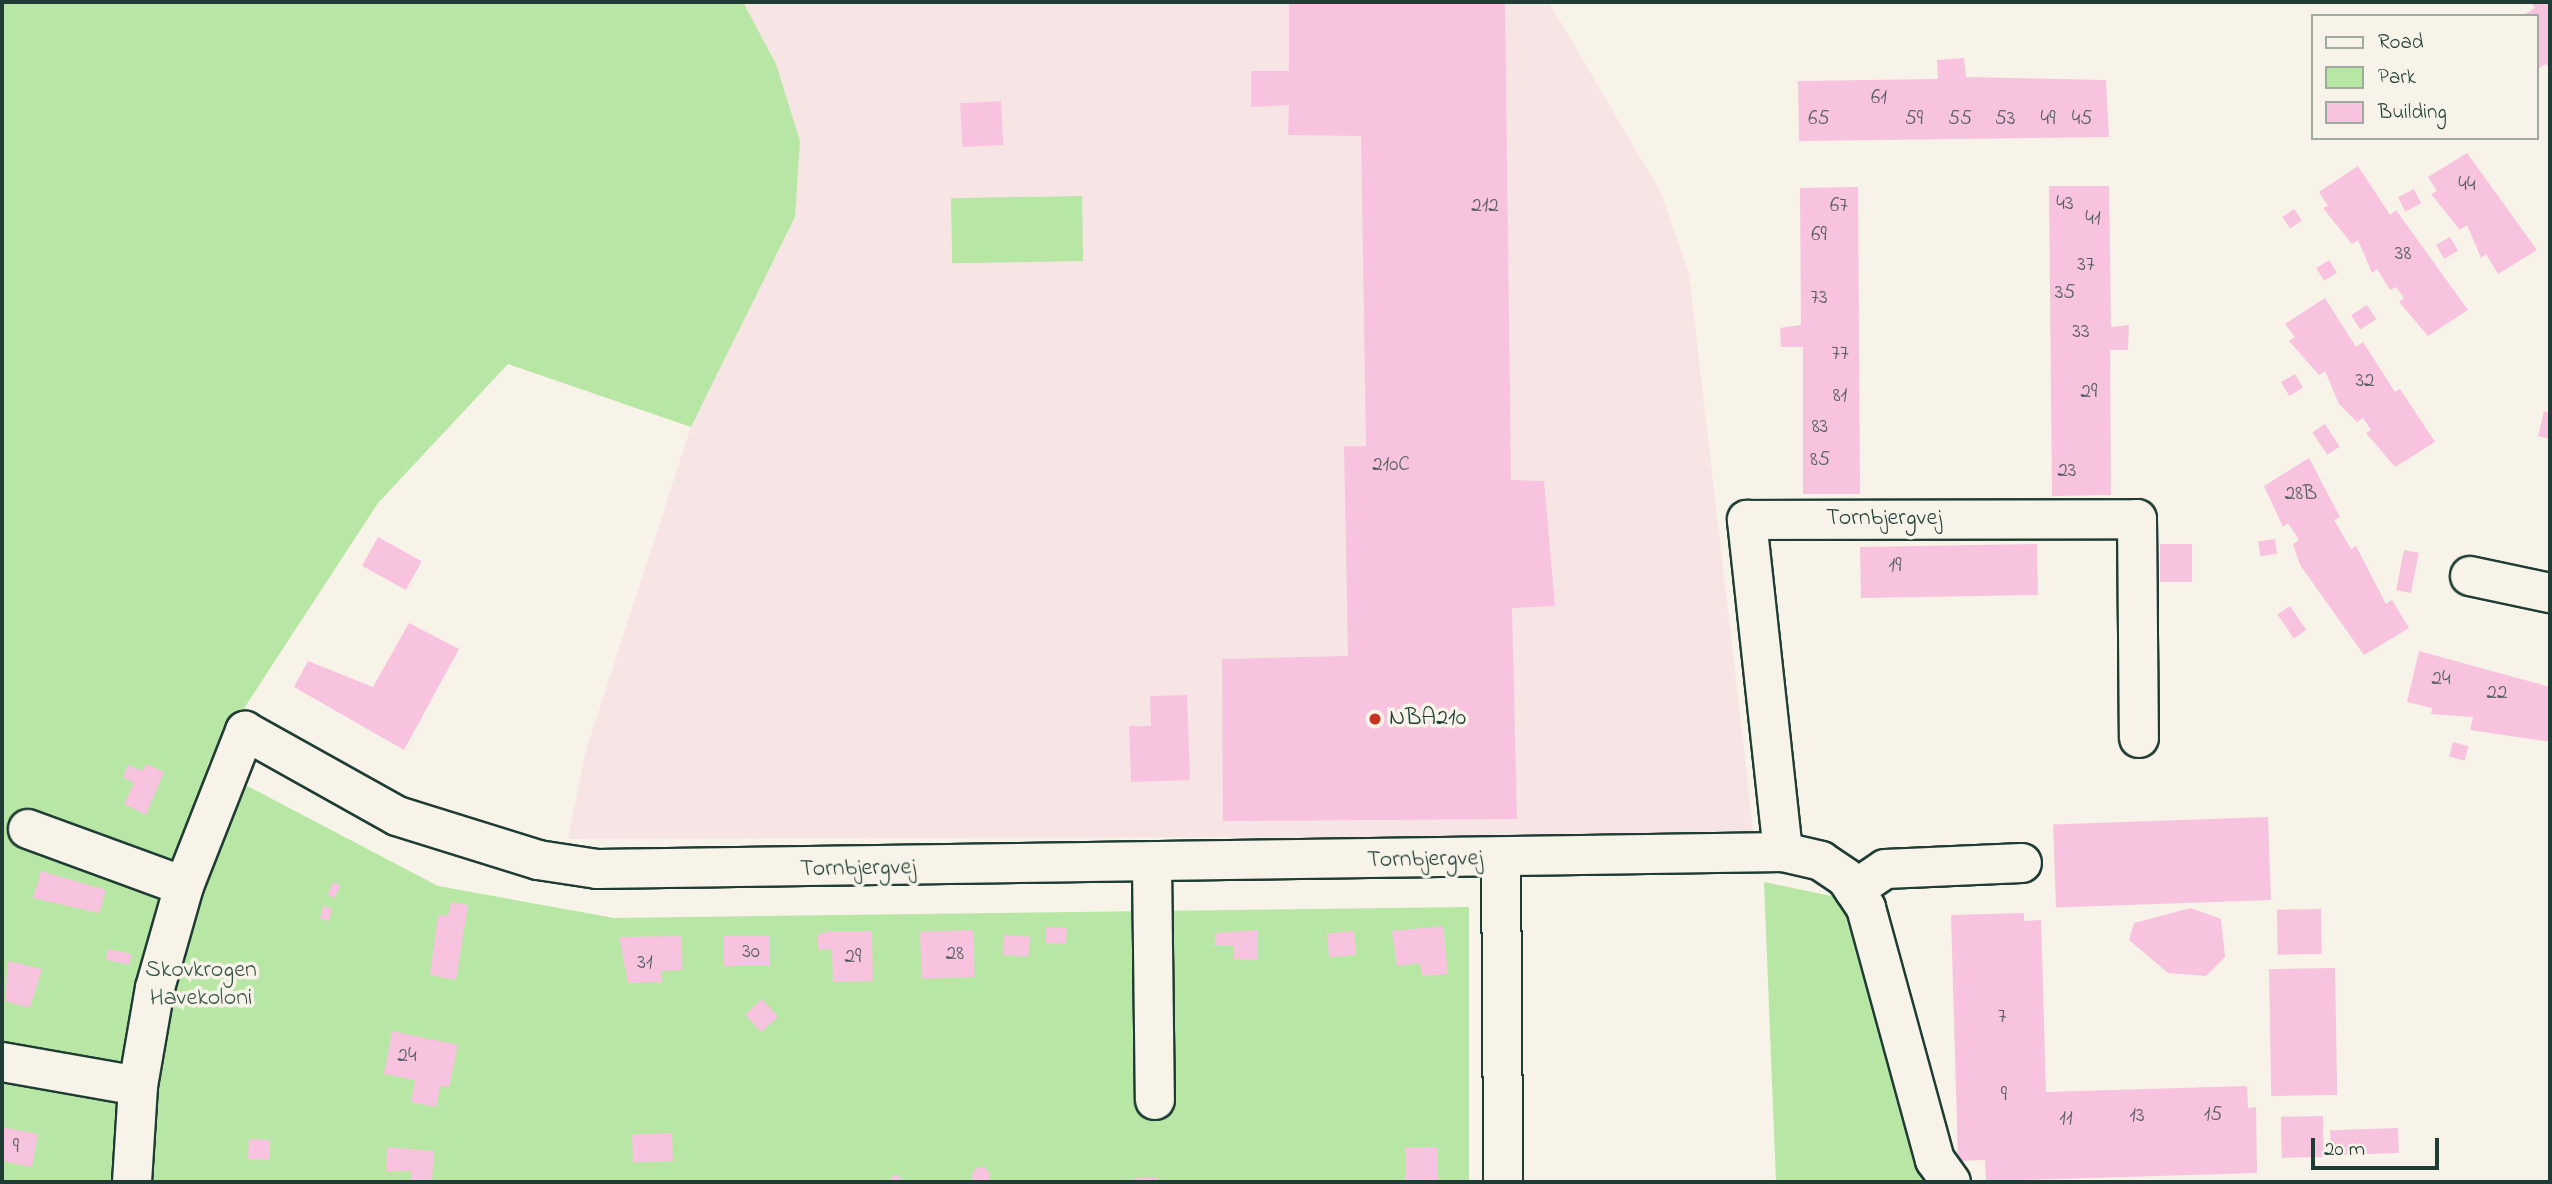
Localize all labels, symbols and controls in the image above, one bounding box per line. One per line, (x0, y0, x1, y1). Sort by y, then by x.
legend (2310, 14, 2538, 140)
text: Road (2378, 28, 2424, 58)
text: Park (2378, 63, 2416, 93)
house number: 61 (1871, 85, 1887, 111)
text: Building (2378, 98, 2447, 128)
house number: 65 (1808, 106, 1830, 132)
house number: 59 (1905, 106, 1923, 132)
house number: 55 (1948, 106, 1972, 132)
house number: 53 (1995, 106, 2015, 132)
house number: 49 (2041, 106, 2055, 132)
house number: 45 (2072, 106, 2092, 132)
house number: 44 (2458, 172, 2476, 198)
house number: 43 (2056, 191, 2074, 217)
house number: 212 (1471, 193, 1499, 219)
house number: 67 (1830, 193, 1848, 219)
house number: 41 (2085, 206, 2101, 232)
house number: 69 (1811, 222, 1827, 248)
house number: 38 (2395, 241, 2411, 267)
house number: 37 (2077, 252, 2095, 278)
house number: 35 (2055, 280, 2075, 306)
house number: 73 (1810, 285, 1828, 311)
house number: 33 (2072, 319, 2090, 345)
house number: 77 (1831, 341, 1849, 367)
house number: 32 (2355, 368, 2375, 394)
house number: 29 (2081, 379, 2097, 405)
house number: 81 (1833, 383, 1847, 409)
house number: 83 (1812, 414, 1828, 440)
house number: 85 (1810, 447, 1830, 473)
house number: 210C (1372, 452, 1410, 478)
house number: 23 (2057, 458, 2077, 484)
house number: 28B (2285, 481, 2317, 507)
street label: Tornbjergvej (1826, 505, 1942, 533)
house number: 19 (1889, 553, 1901, 579)
house number: 24 (2431, 666, 2451, 692)
house number: 22 (2487, 680, 2507, 706)
place label: NBA210 (1389, 705, 1466, 733)
marker: NBA210 (1367, 711, 1383, 727)
street label: Tornbjergvej (1367, 845, 1483, 875)
street label: Tornbjergvej (800, 854, 916, 884)
house number: 30 (742, 939, 760, 965)
house number: 28 (946, 941, 964, 967)
house number: 29 (845, 944, 861, 970)
house number: 31 (637, 950, 653, 976)
park label: Skovkrogen Havekoloni (145, 957, 257, 1013)
house number: 7 (1998, 1004, 2006, 1030)
house number: 24 (397, 1043, 417, 1069)
house number: 9 (2001, 1082, 2007, 1108)
house number: 15 (2204, 1102, 2222, 1128)
house number: 13 (2129, 1103, 2145, 1129)
house number: 11 (2059, 1106, 2073, 1132)
scale bar (2314, 1124, 2442, 1168)
house number: 9 (13, 1134, 19, 1160)
text: 20 m (2324, 1135, 2365, 1165)

